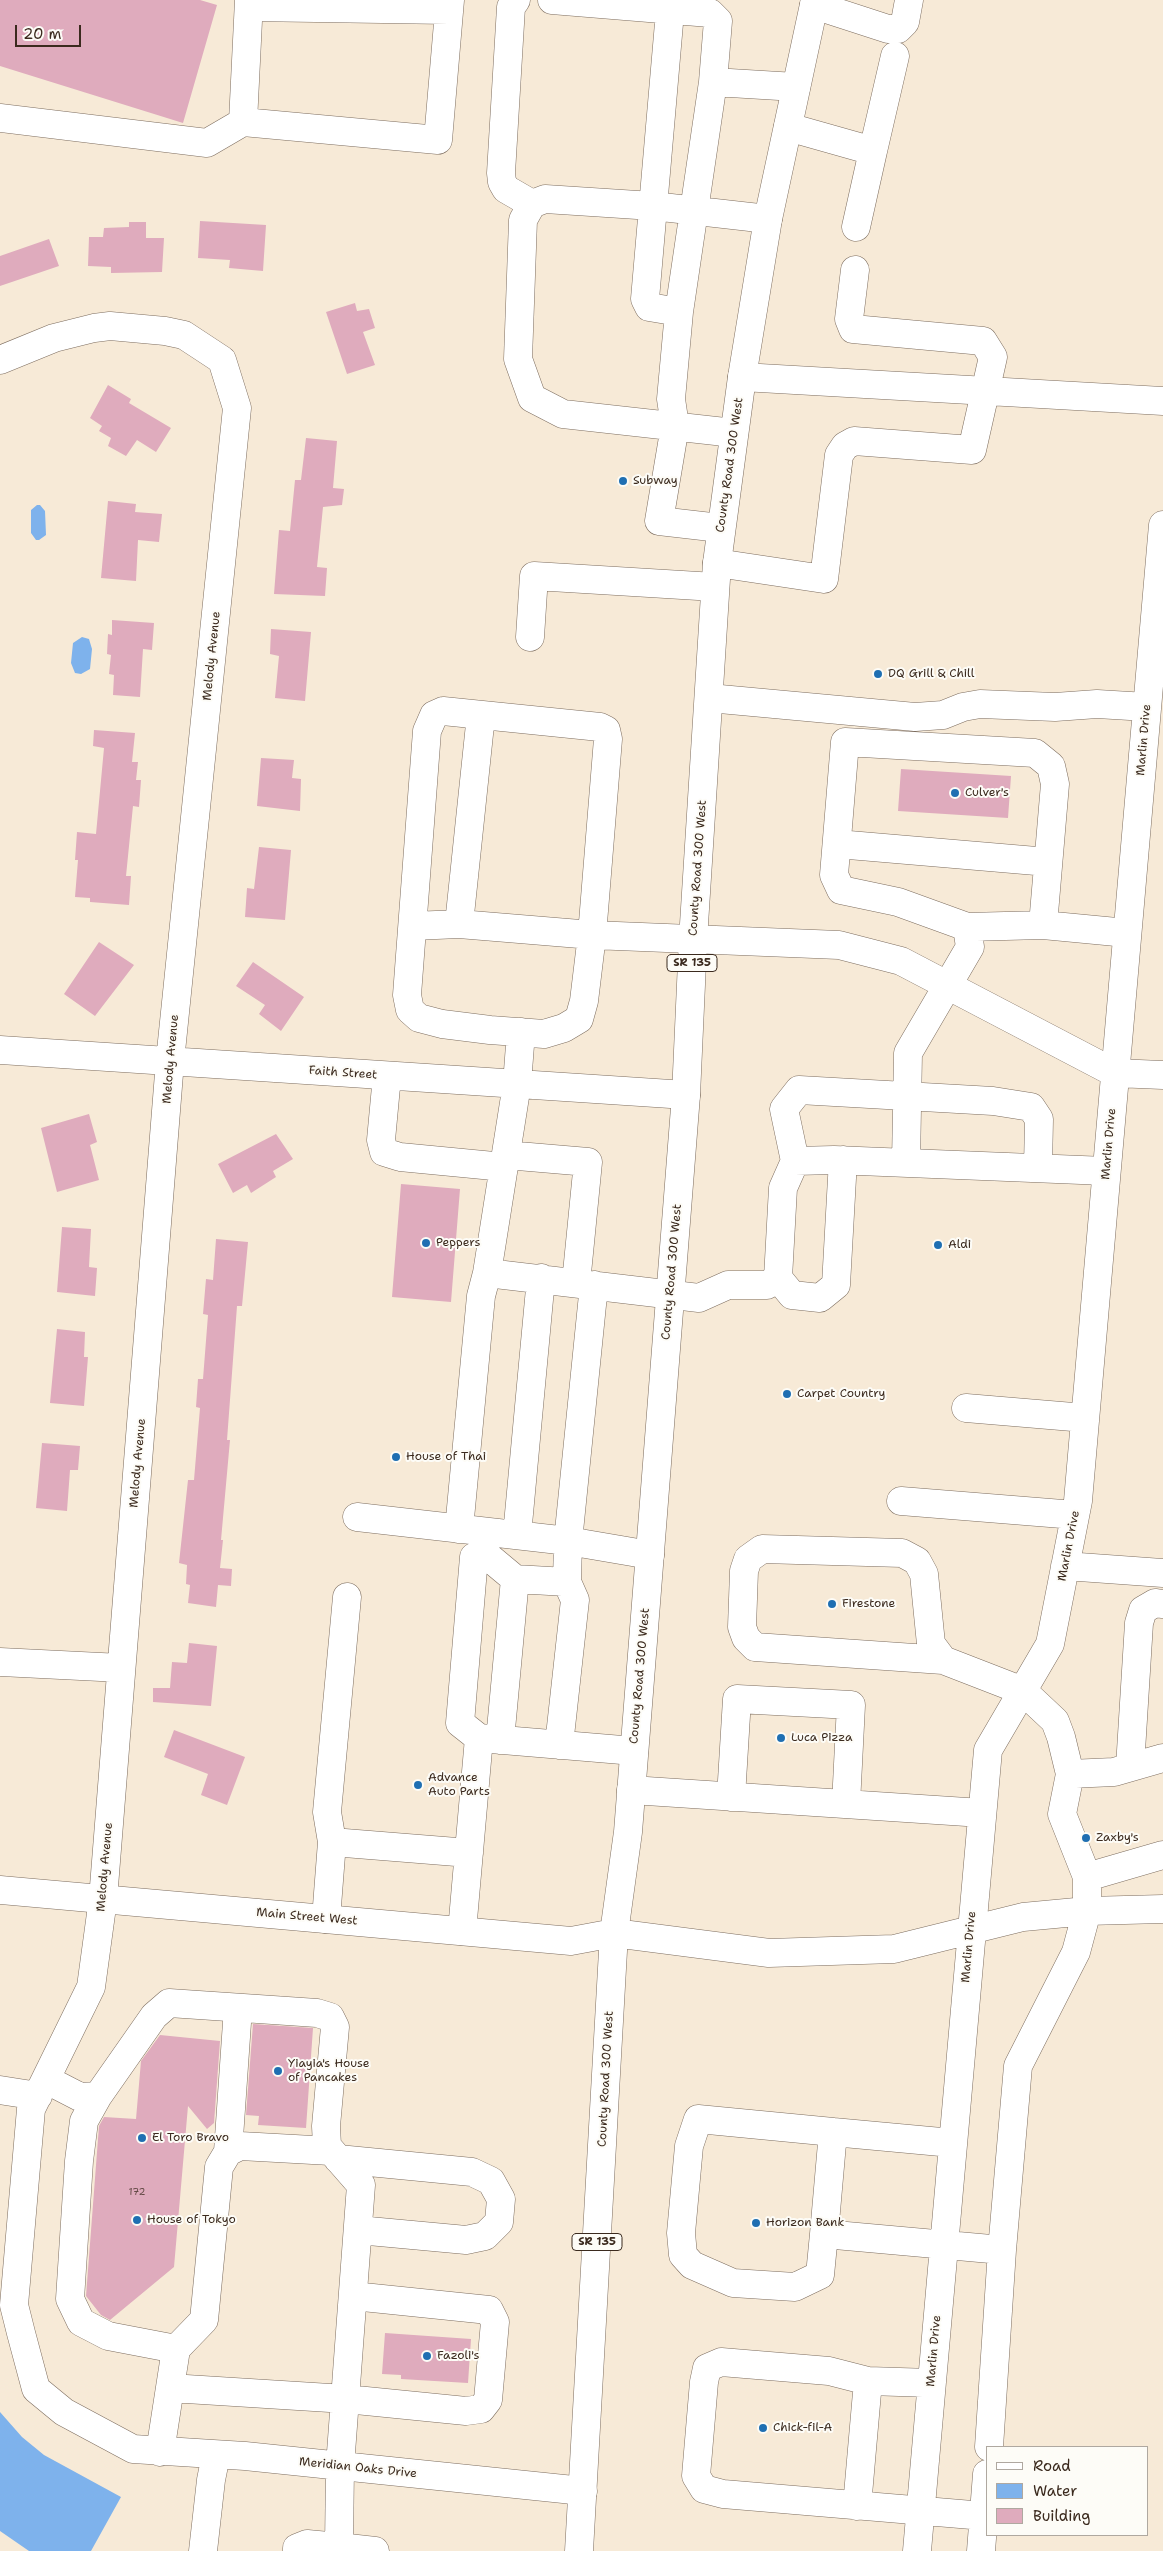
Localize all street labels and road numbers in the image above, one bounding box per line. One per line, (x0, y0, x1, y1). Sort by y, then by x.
street label: County Road 300 West (713, 396, 747, 534)
street label: Melody Avenue (200, 611, 224, 701)
street label: Marlin Drive (1134, 704, 1154, 776)
street label: County Road 300 West (686, 800, 710, 936)
road number: SR 135 (667, 954, 717, 971)
street label: Melody Avenue (160, 1014, 182, 1104)
street label: Faith Street (308, 1063, 378, 1083)
street label: Marlin Drive (1099, 1108, 1119, 1180)
street label: County Road 300 West (659, 1203, 685, 1341)
street label: Melody Avenue (127, 1418, 149, 1508)
street label: Marlin Drive (1055, 1509, 1083, 1583)
street label: County Road 300 West (627, 1607, 653, 1745)
street label: Melody Avenue (94, 1822, 116, 1912)
street label: Main Street West (256, 1905, 358, 1929)
street label: Marlin Drive (959, 1911, 979, 1983)
street label: County Road 300 West (595, 2011, 617, 2147)
road number: SR 135 (572, 2234, 622, 2250)
street label: Marlin Drive (924, 2315, 944, 2387)
street label: Meridian Oaks Drive (298, 2455, 418, 2481)

